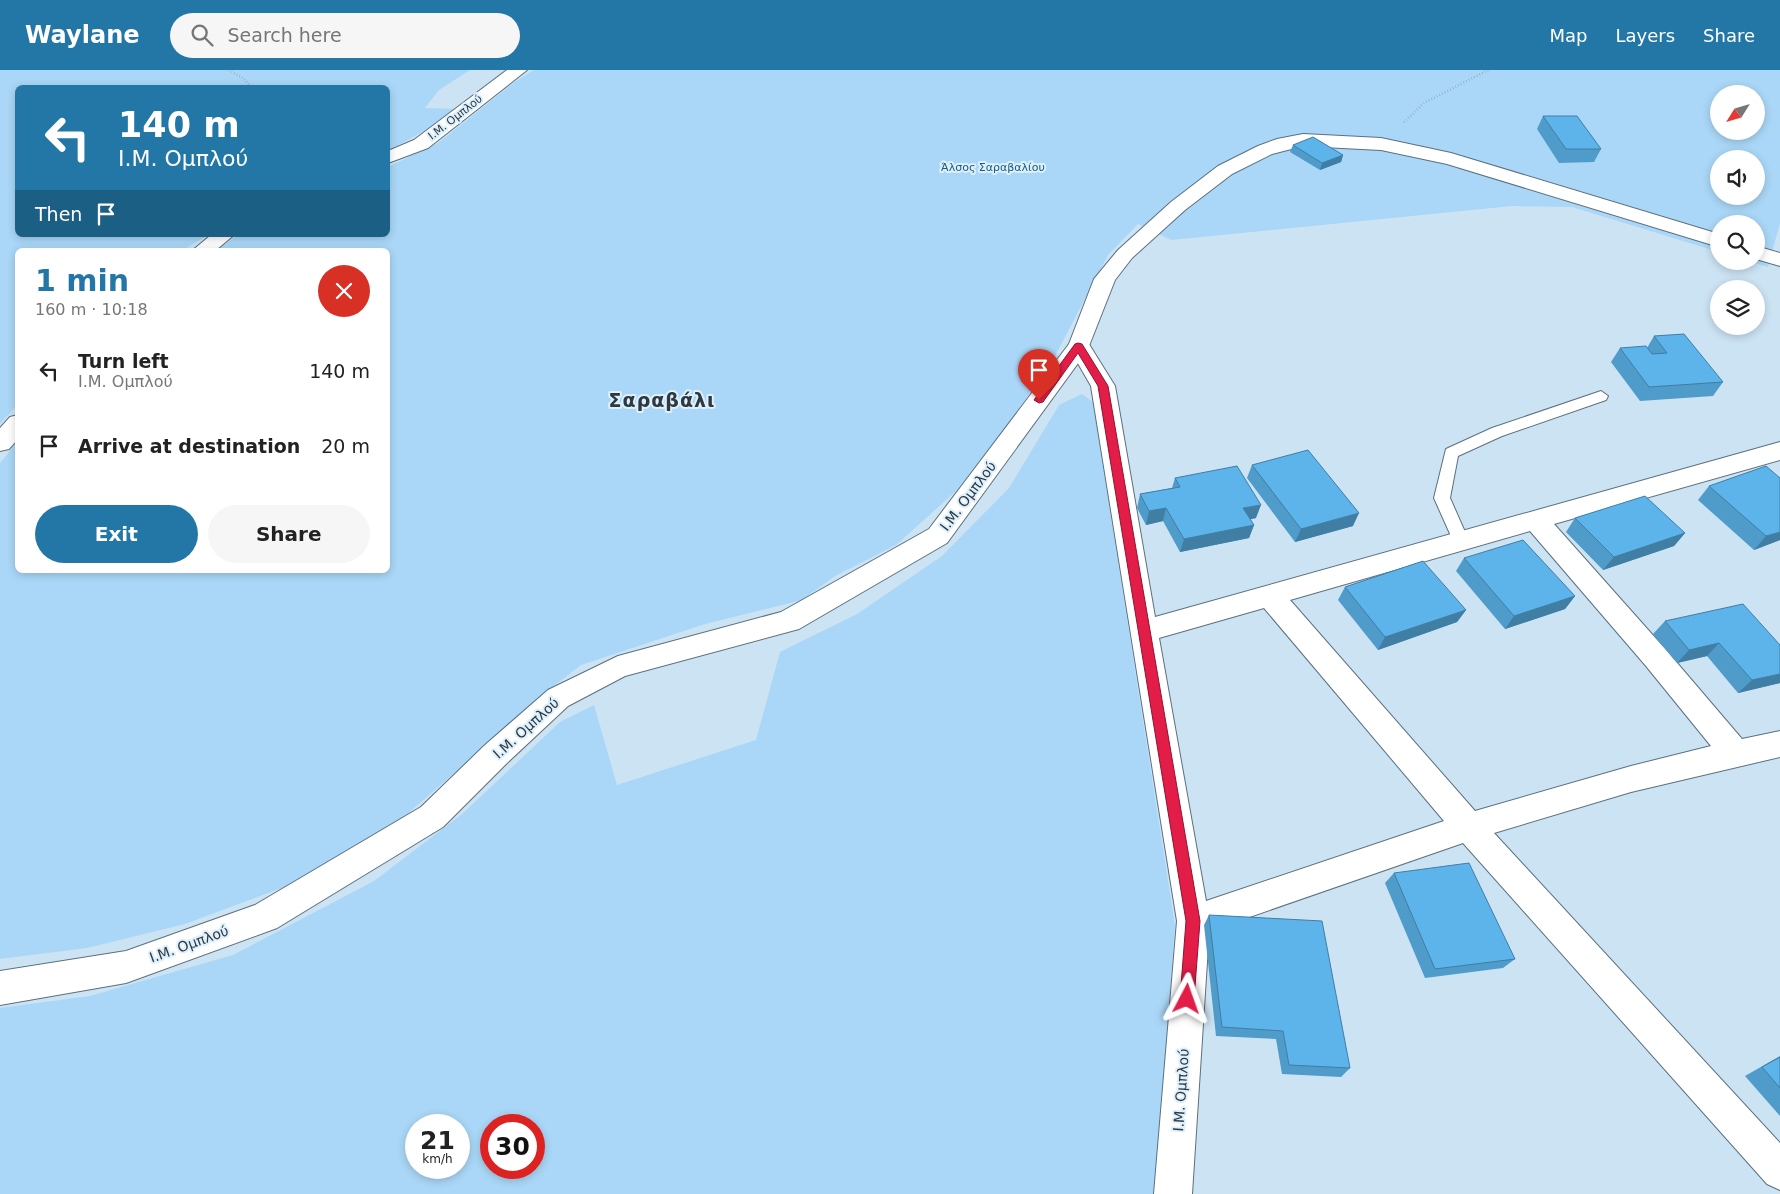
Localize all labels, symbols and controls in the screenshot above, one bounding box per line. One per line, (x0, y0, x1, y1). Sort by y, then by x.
search box (170, 13, 520, 58)
text: Waylane (25, 21, 140, 49)
icon: search (188, 21, 216, 49)
text: Search here (228, 24, 342, 46)
text: Map (1549, 25, 1587, 46)
text: Layers (1615, 25, 1675, 46)
text: Share (1703, 25, 1755, 46)
north arrow (1710, 85, 1765, 140)
map controls (1710, 85, 1765, 335)
street label: Ι.Μ. Ομπλού (426, 92, 485, 143)
icon: left (35, 105, 100, 170)
text: 140 m (118, 105, 240, 145)
text: Ι.Μ. Ομπλού (118, 146, 248, 171)
button: sound (1710, 150, 1765, 205)
park label: Άλσος Σαραβαλίου (941, 161, 1045, 174)
icon: arrive (92, 200, 120, 228)
text: Then (35, 203, 82, 225)
button: search (1710, 215, 1765, 270)
text: 1 min (35, 263, 129, 298)
button: close (318, 265, 370, 317)
button: layers (1710, 280, 1765, 335)
text: 160 m · 10:18 (35, 300, 148, 319)
pin (1018, 349, 1060, 400)
text: Turn left (78, 350, 169, 372)
icon: arrive (1025, 356, 1053, 384)
icon: left (35, 357, 63, 385)
text: 140 m (309, 360, 370, 382)
text: Ι.Μ. Ομπλού (78, 372, 173, 391)
district label: Σαραβάλι (609, 389, 715, 411)
icon: arrive (35, 432, 63, 460)
text: Arrive at destination (78, 435, 300, 457)
text: 20 m (321, 435, 370, 457)
street label: Ι.Μ. Ομπλού (937, 458, 999, 534)
button: Exit (35, 505, 198, 563)
button: Share (208, 505, 370, 563)
street label: Ι.Μ. Ομπλού (490, 694, 562, 762)
street label: Ι.Μ. Ομπλού (147, 922, 231, 966)
position arrow (1160, 972, 1212, 1024)
street label: Ι.Μ. Ομπλού (1170, 1048, 1192, 1132)
speed limit sign: 30 (480, 1114, 545, 1179)
text: 21 (420, 1126, 455, 1155)
text: km/h (422, 1152, 453, 1166)

